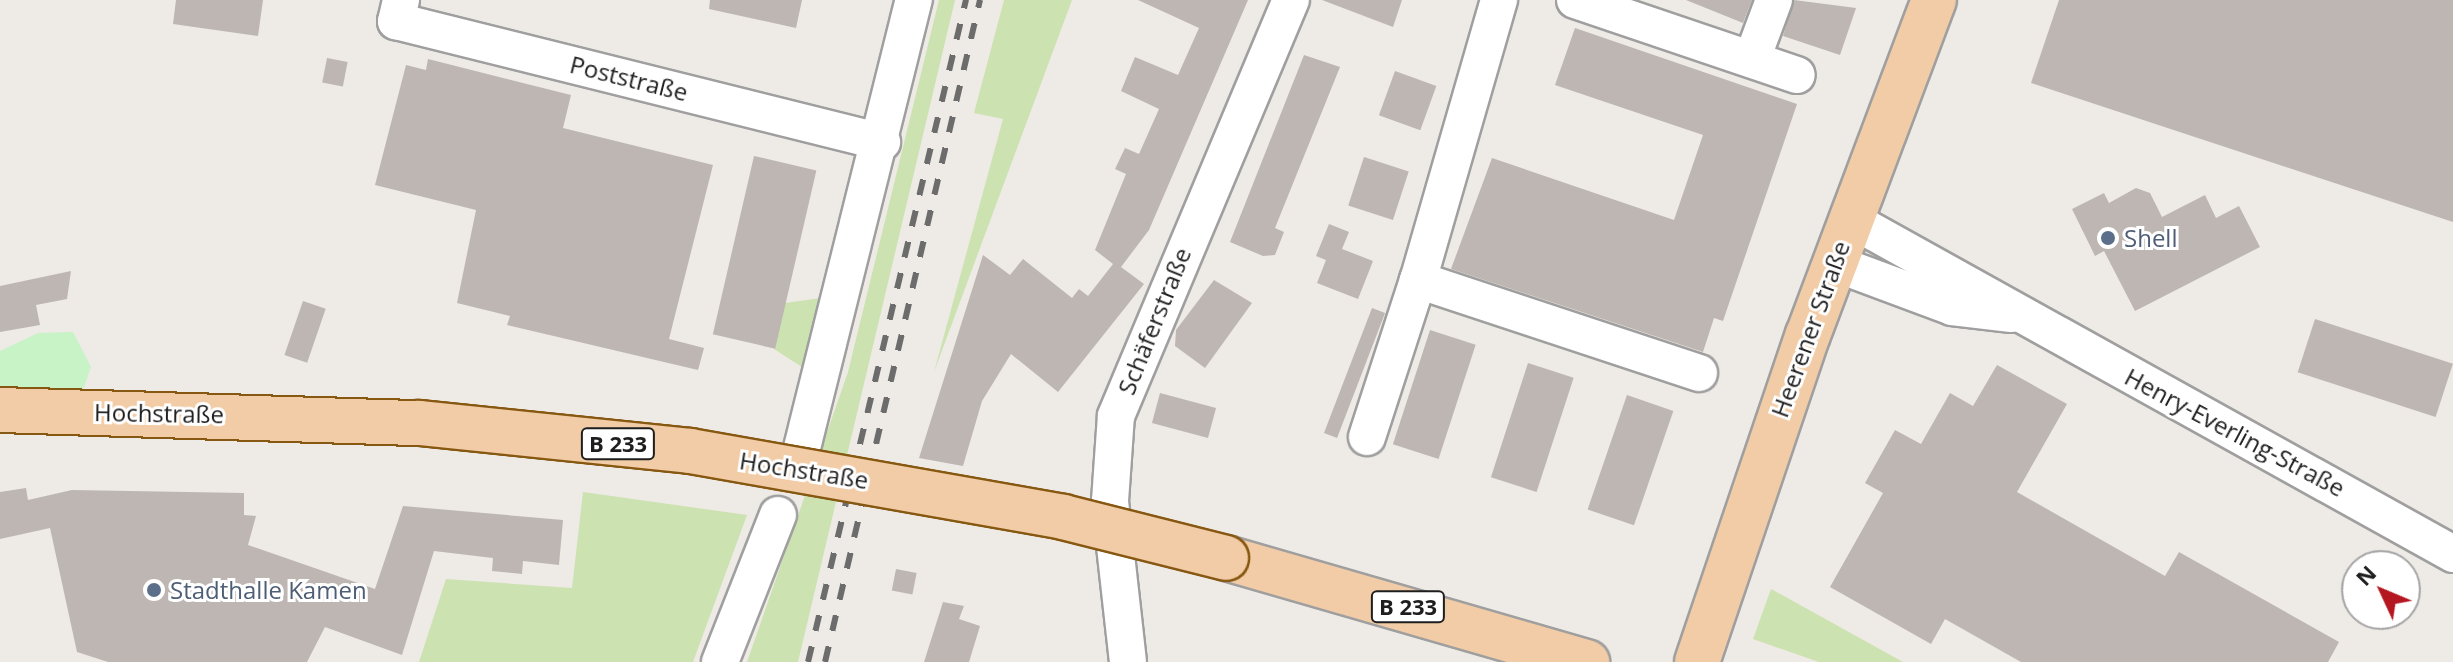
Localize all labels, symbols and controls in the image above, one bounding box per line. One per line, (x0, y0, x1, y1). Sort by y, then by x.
street label: Poststraße (567, 49, 691, 107)
place label: Shell (2124, 224, 2177, 252)
marker: Shell (2099, 229, 2117, 247)
street label: Heerener Straße (1765, 237, 1855, 421)
street label: Schäferstraße (1111, 243, 1197, 399)
street label: Henry-Everling-Straße (2120, 362, 2350, 502)
street label: Hochstraße (94, 397, 224, 429)
road number: B 233 (580, 426, 656, 462)
street label: Hochstraße (738, 446, 870, 494)
north arrow (2341, 550, 2421, 630)
text: N (2348, 558, 2382, 592)
place label: Stadthalle Kamen (170, 576, 367, 604)
marker: Stadthalle Kamen (145, 581, 163, 599)
road number: B 233 (1370, 589, 1446, 625)

